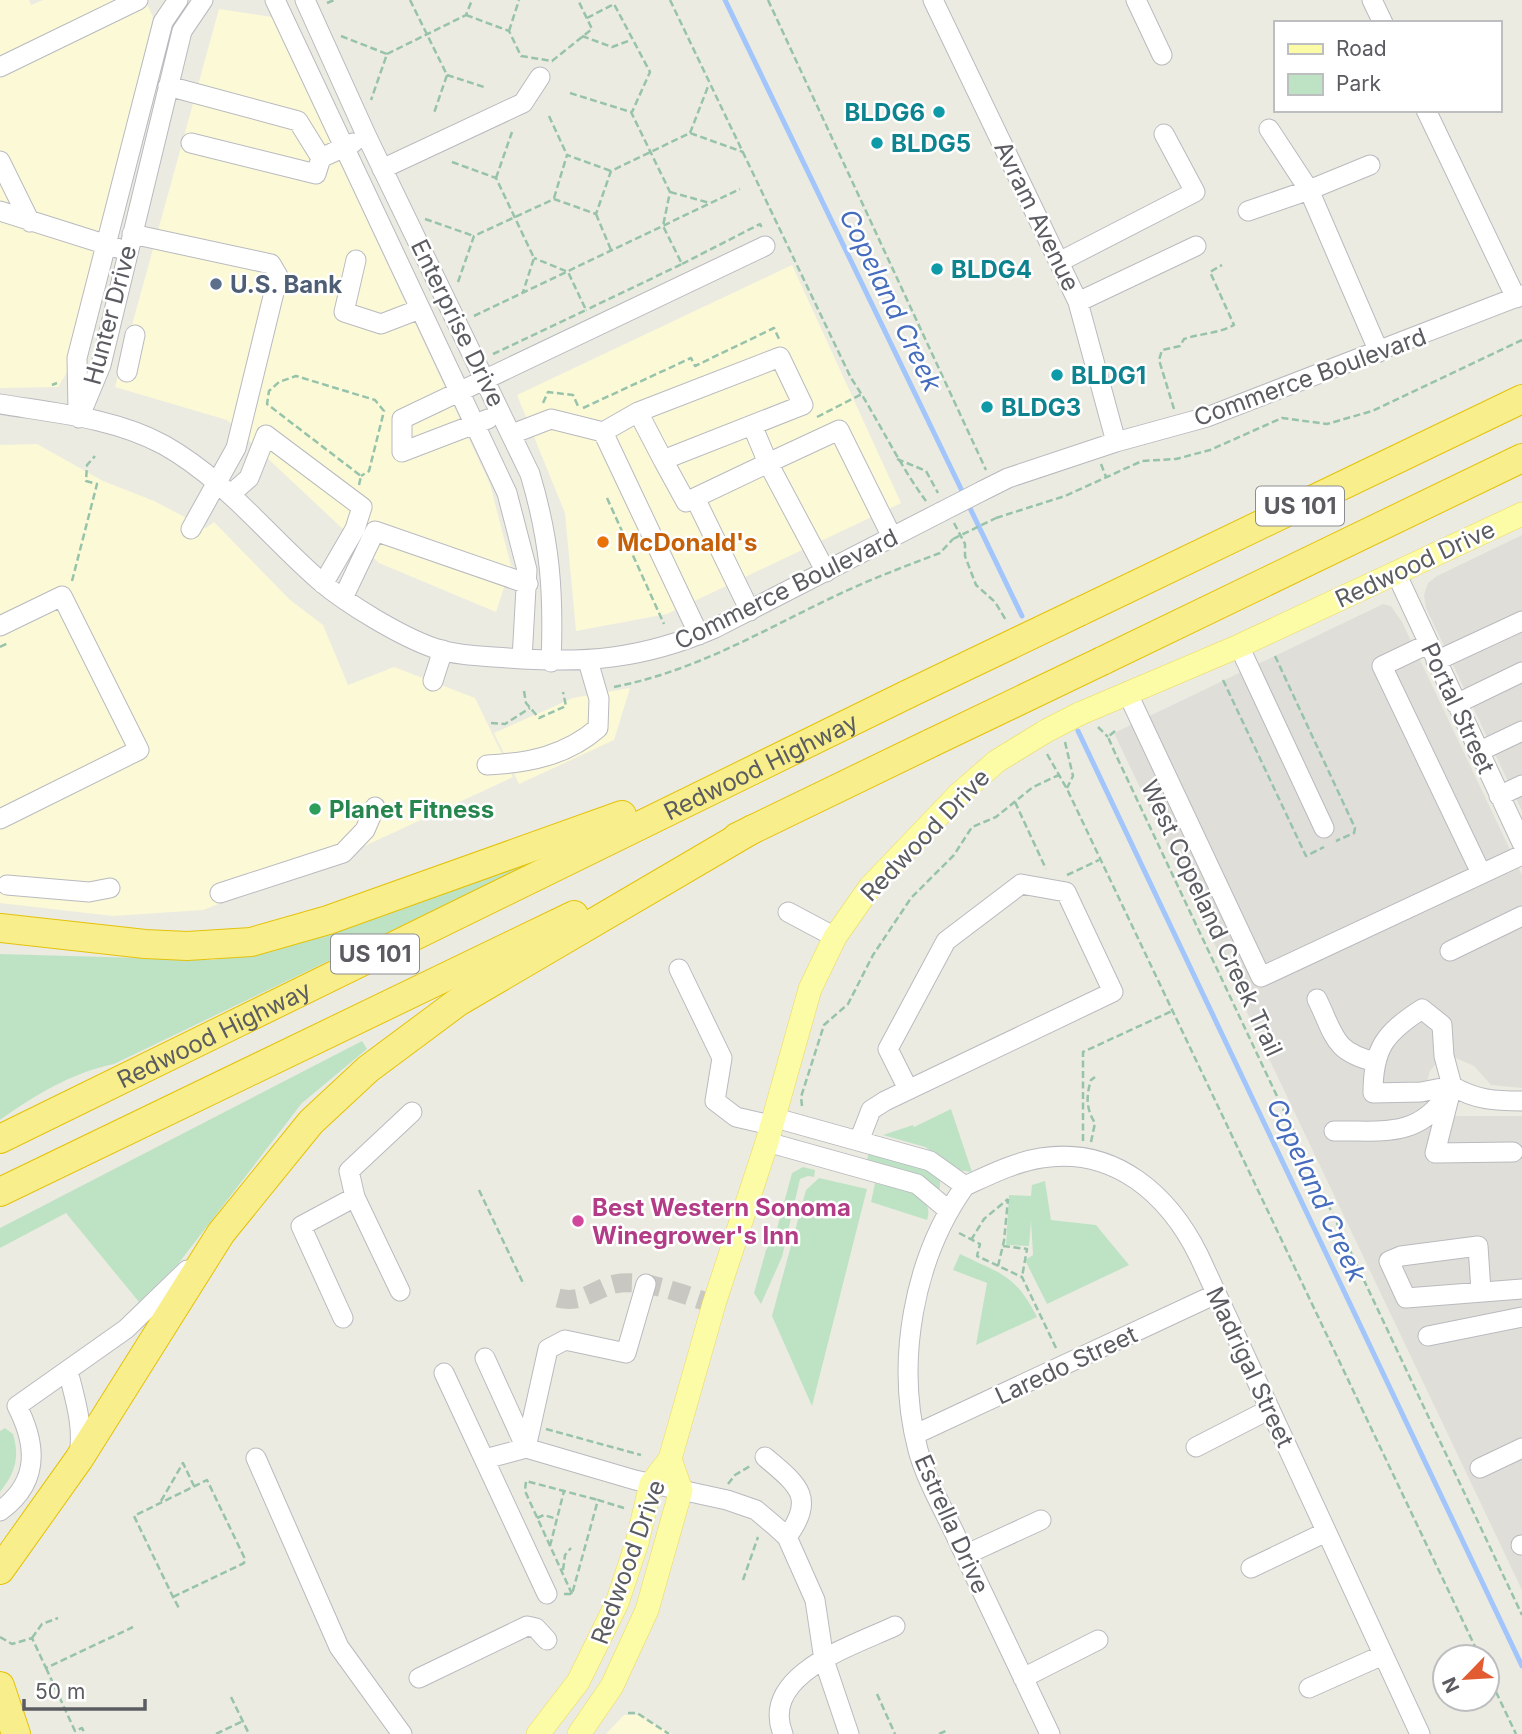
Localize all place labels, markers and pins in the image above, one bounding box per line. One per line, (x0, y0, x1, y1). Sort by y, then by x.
place label: BLDG6 (845, 98, 925, 127)
marker: BLDG6 (931, 104, 947, 120)
place label: BLDG5 (891, 129, 971, 158)
marker: BLDG5 (869, 135, 885, 151)
place label: BLDG4 (951, 255, 1032, 284)
marker: BLDG4 (929, 261, 945, 277)
place label: U.S. Bank (230, 270, 342, 299)
marker: U.S. Bank (208, 276, 224, 292)
place label: BLDG1 (1071, 361, 1146, 390)
marker: BLDG1 (1049, 367, 1065, 383)
place label: BLDG3 (1001, 393, 1081, 422)
marker: BLDG3 (979, 399, 995, 415)
place label: McDonald's (617, 528, 757, 557)
marker: McDonald's (595, 534, 611, 550)
place label: Planet Fitness (329, 795, 494, 824)
marker: Planet Fitness (307, 801, 323, 817)
place label: Best Western Sonoma Winegrower's Inn (592, 1193, 851, 1250)
marker: Best Western Sonoma Winegrower's Inn (570, 1213, 586, 1229)

